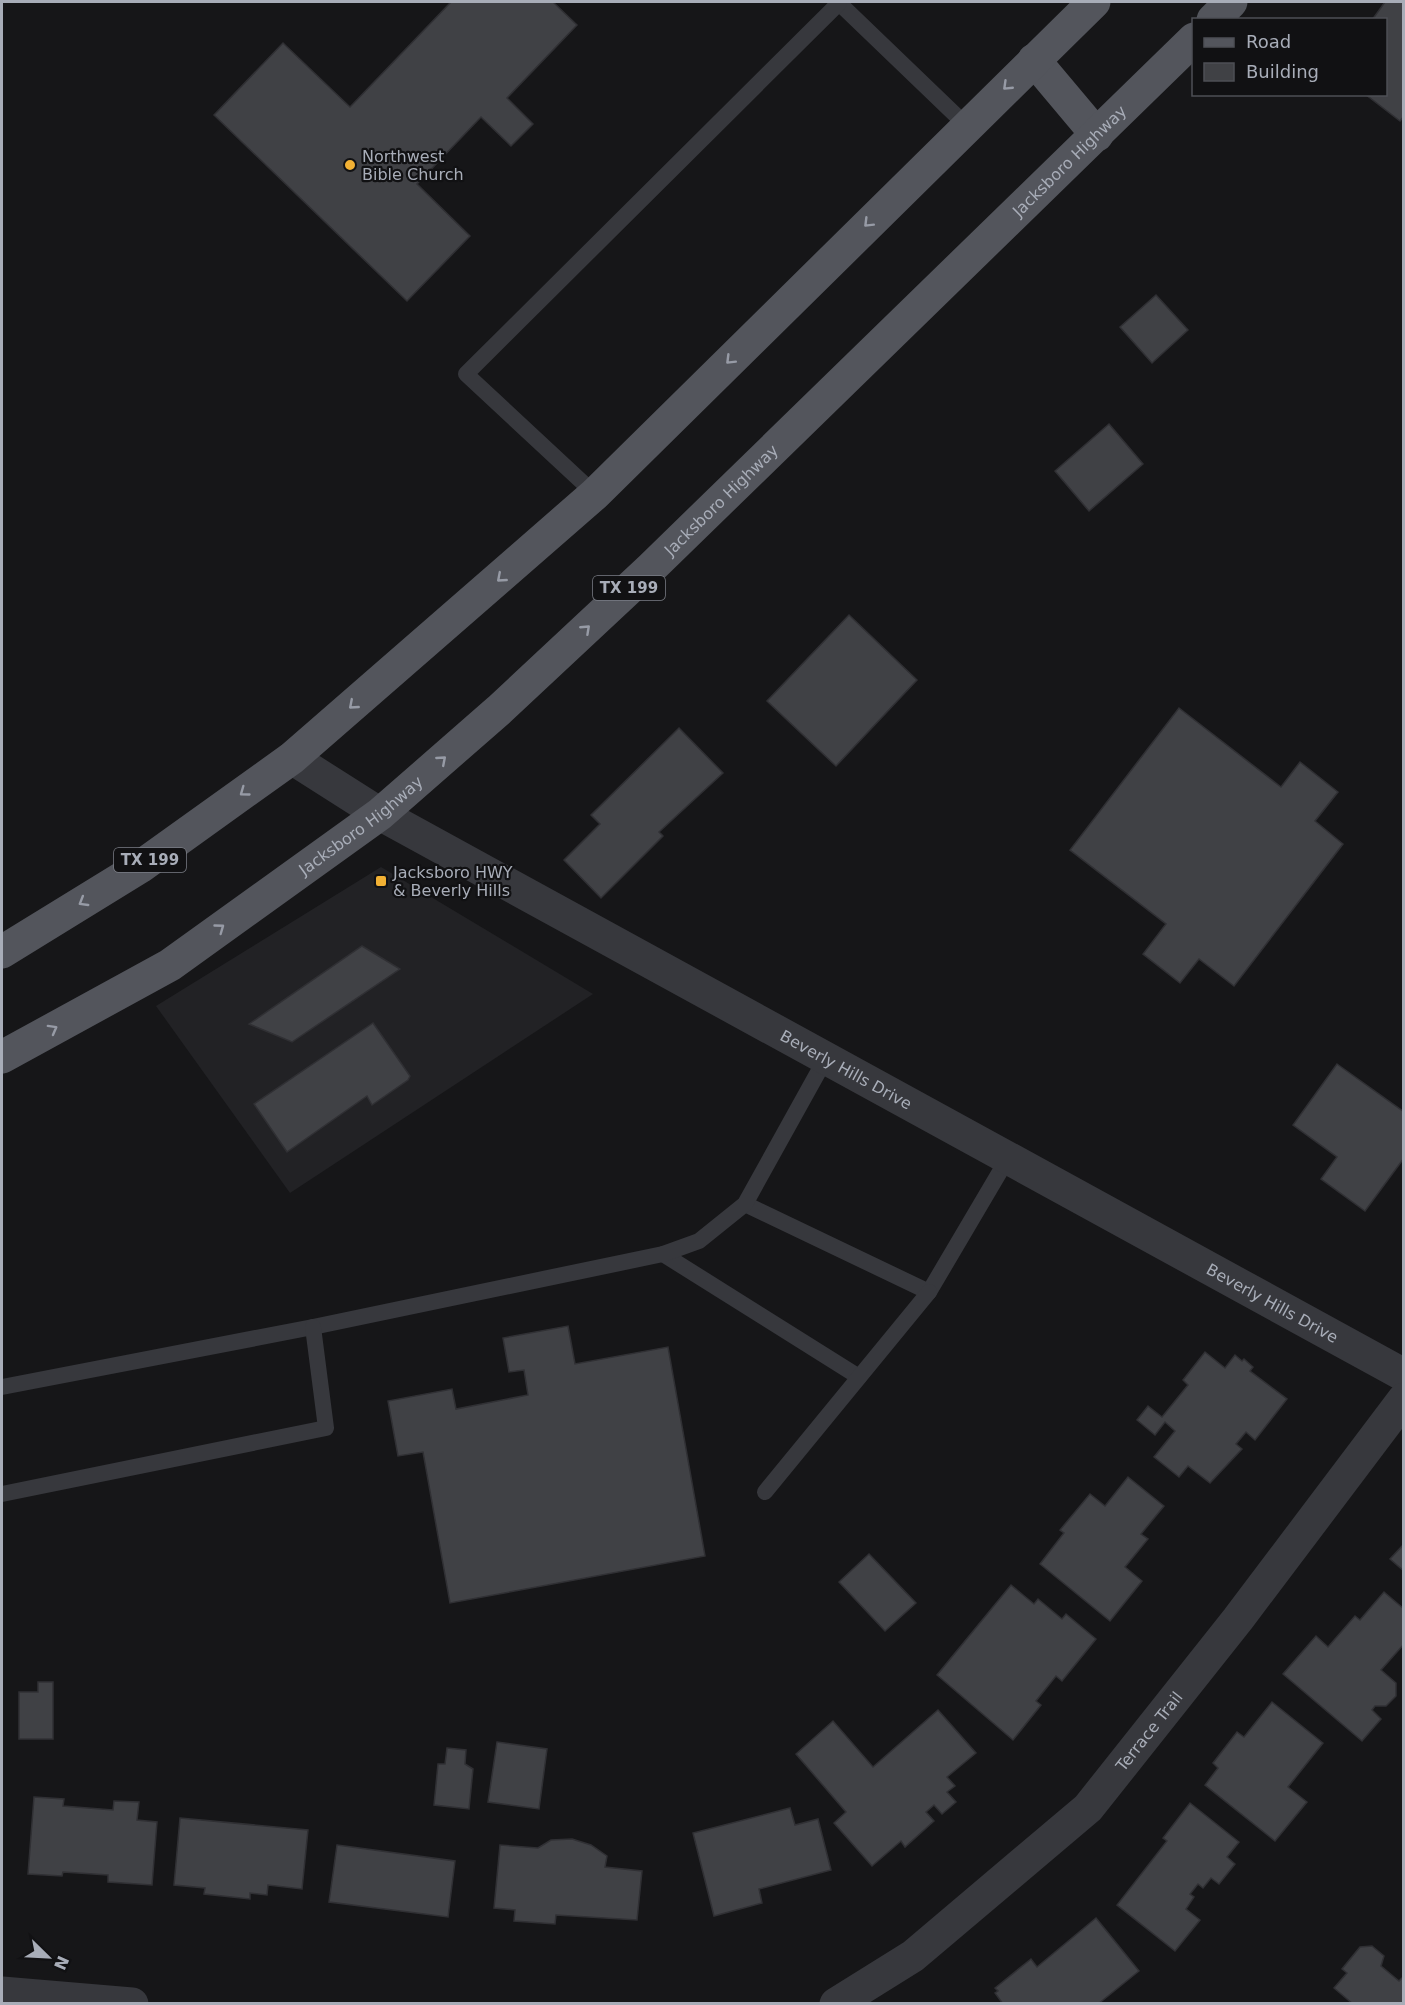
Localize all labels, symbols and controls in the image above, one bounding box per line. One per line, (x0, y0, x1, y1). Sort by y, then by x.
legend (1192, 18, 1387, 96)
text: Road (1246, 31, 1291, 52)
text: Building (1246, 61, 1319, 82)
one-way arrow (1004, 79, 1014, 90)
street label: Jacksboro Highway (1008, 101, 1130, 221)
place label: Northwest Bible Church (362, 147, 464, 184)
marker: Northwest Bible Church (343, 158, 357, 172)
one-way arrow (865, 216, 876, 227)
one-way arrow (726, 353, 737, 364)
street label: Jacksboro Highway (660, 441, 782, 560)
one-way arrow (497, 571, 508, 582)
road number: TX 199 (593, 576, 665, 600)
one-way arrow (579, 625, 589, 636)
one-way arrow (349, 698, 360, 709)
one-way arrow (435, 756, 446, 767)
street label: Jacksboro Highway (295, 772, 427, 880)
one-way arrow (240, 785, 251, 796)
road number: TX 199 (114, 848, 186, 872)
place label: Jacksboro HWY & Beverly Hills (392, 863, 513, 900)
marker: Jacksboro HWY & Beverly Hills (374, 874, 388, 888)
one-way arrow (79, 895, 89, 907)
one-way arrow (213, 925, 224, 936)
one-way arrow (47, 1025, 57, 1036)
street label: Beverly Hills Drive (777, 1026, 915, 1114)
street label: Beverly Hills Drive (1203, 1260, 1341, 1347)
street label: Terrace Trail (1111, 1688, 1187, 1776)
north arrow (18, 1927, 78, 1987)
text: N (50, 1953, 73, 1973)

